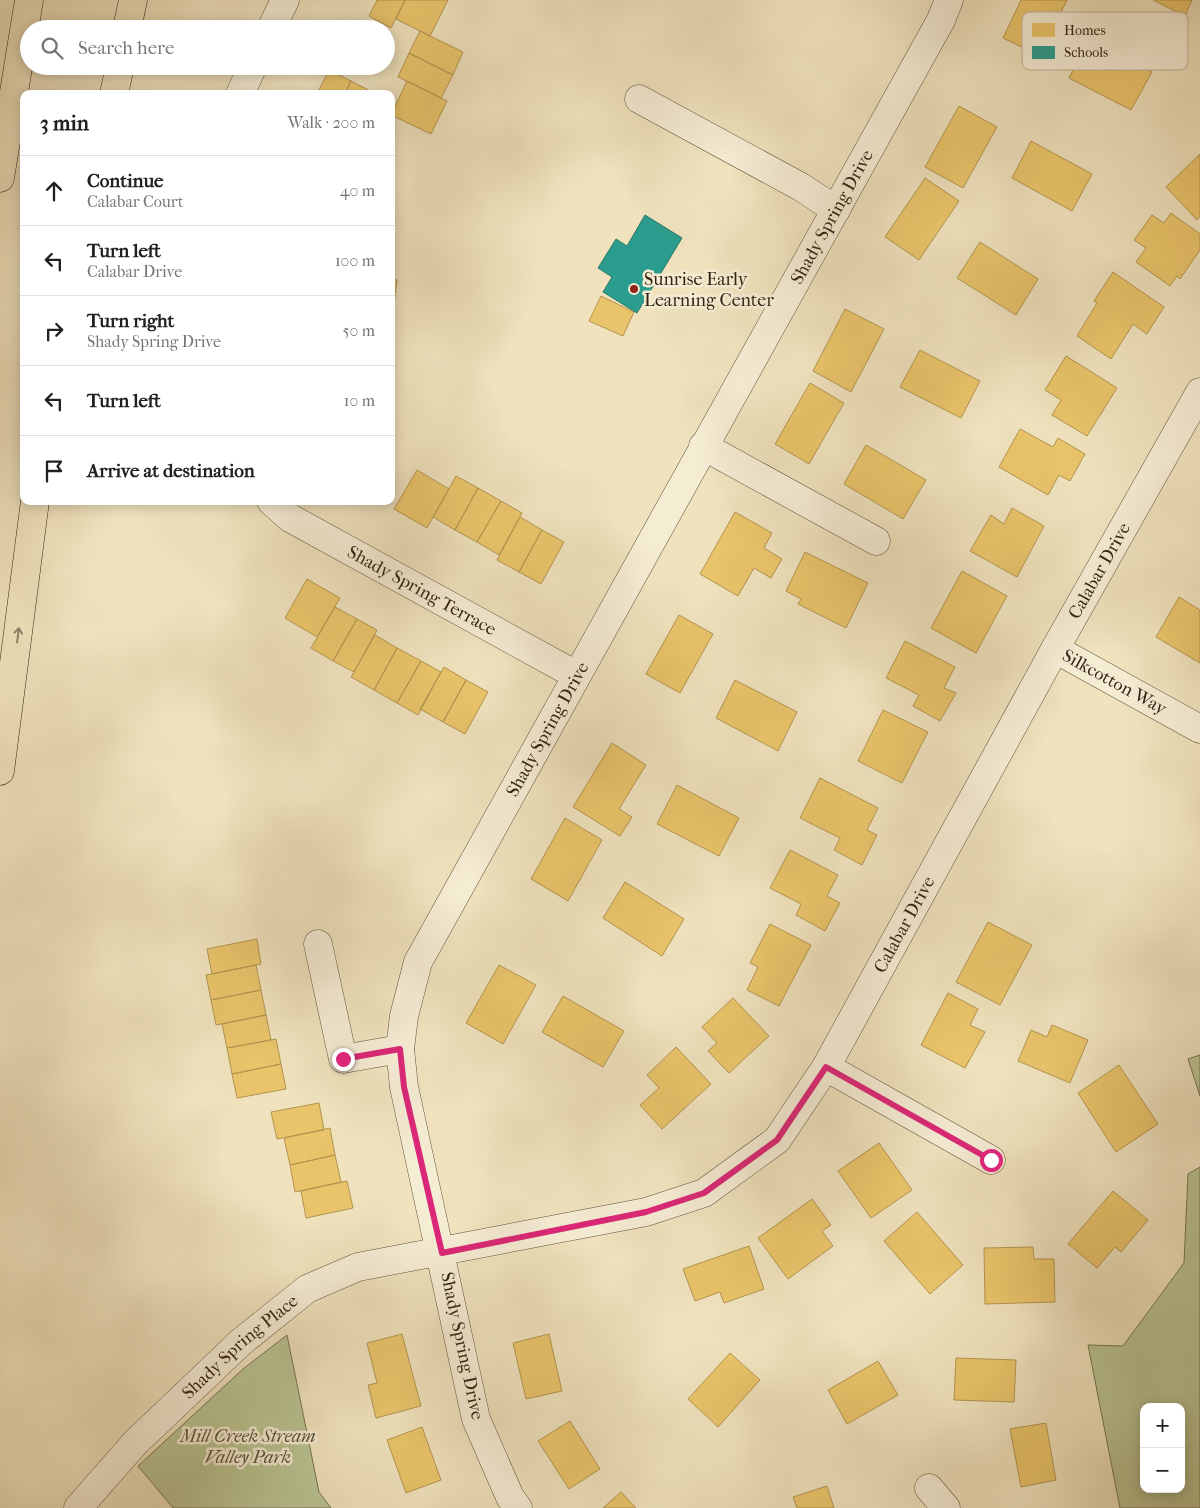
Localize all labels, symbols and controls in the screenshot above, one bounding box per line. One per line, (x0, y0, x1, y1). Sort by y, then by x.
legend (1022, 12, 1188, 70)
search box (20, 20, 395, 75)
text: Homes (1064, 22, 1106, 39)
icon: search (38, 34, 66, 62)
text: Search here (78, 37, 174, 59)
text: Schools (1064, 44, 1108, 61)
text: 3 min (40, 111, 89, 135)
text: Walk · 200 m (288, 113, 375, 132)
street label: Shady Spring Drive (786, 146, 878, 288)
text: Continue (87, 170, 163, 192)
icon: ahead (40, 177, 68, 205)
text: 40 m (340, 181, 375, 200)
text: Calabar Court (87, 192, 183, 211)
text: Turn left (87, 240, 161, 262)
icon: left (40, 247, 68, 275)
text: 100 m (335, 251, 375, 270)
text: Calabar Drive (87, 262, 182, 281)
place label: Sunrise Early Learning Center (644, 269, 774, 311)
marker: Sunrise Early Learning Center (628, 283, 640, 295)
text: Turn right (87, 310, 174, 332)
icon: right (40, 317, 68, 345)
text: 50 m (343, 321, 375, 340)
text: Shady Spring Drive (87, 332, 221, 351)
icon: left (40, 387, 68, 415)
text: Turn left (87, 390, 161, 412)
text: 10 m (344, 391, 375, 410)
icon: arrive (40, 457, 68, 485)
text: Arrive at destination (87, 460, 255, 482)
street label: Calabar Drive (1064, 519, 1135, 622)
street label: Shady Spring Terrace (344, 541, 500, 640)
one-way arrow (13, 628, 23, 644)
street label: Silkcotton Way (1059, 645, 1172, 720)
street label: Shady Spring Drive (502, 658, 593, 800)
street label: Calabar Drive (869, 872, 939, 976)
route end (332, 1048, 355, 1071)
route start (980, 1149, 1003, 1172)
street label: Shady Spring Drive (436, 1270, 488, 1422)
street label: Shady Spring Place (177, 1290, 302, 1403)
map controls (1140, 1403, 1185, 1493)
button: + (1140, 1403, 1185, 1448)
park label: Mill Creek Stream Valley Park (178, 1426, 316, 1468)
button: − (1140, 1448, 1185, 1493)

